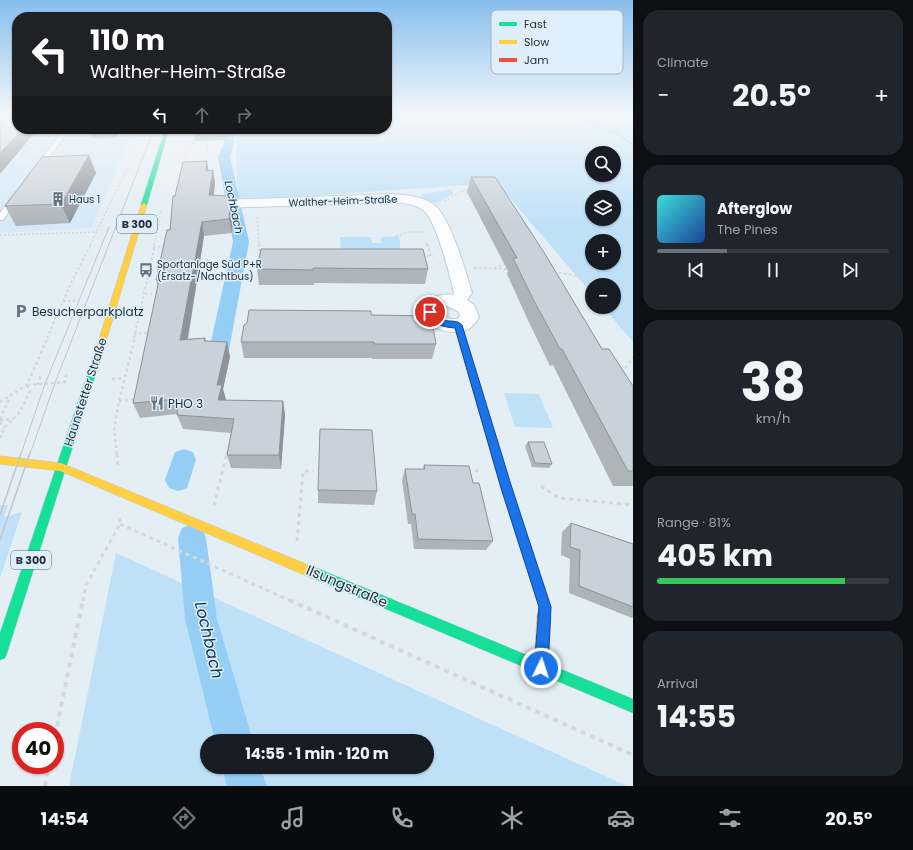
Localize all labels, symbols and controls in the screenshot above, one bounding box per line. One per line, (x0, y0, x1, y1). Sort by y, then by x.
legend (491, 10, 623, 74)
text: Fast (524, 16, 547, 32)
text: 110 m (90, 21, 165, 60)
icon: left (24, 28, 76, 80)
text: Slow (524, 34, 549, 50)
text: Jam (524, 52, 549, 68)
text: Climate (657, 53, 708, 72)
text: Walther-Heim-Straße (90, 59, 286, 84)
text: 20.5° (732, 74, 811, 117)
text: − (657, 80, 669, 111)
text: + (874, 80, 889, 111)
icon: left (149, 104, 171, 126)
icon: ahead (191, 104, 213, 126)
icon: right (233, 104, 255, 126)
map controls (585, 146, 621, 314)
button: search (585, 146, 621, 182)
water label: Lochbach (221, 179, 247, 235)
button: layers (585, 190, 621, 226)
building icon: Haus 1 (50, 191, 66, 207)
place label: Haus 1 (69, 192, 100, 207)
street label: Walther-Heim-Straße (288, 192, 398, 210)
text: Afterglow (717, 198, 792, 219)
road number: B 300 (117, 215, 157, 233)
text: The Pines (717, 220, 778, 239)
button: + (585, 234, 621, 270)
place label: Sportanlage Süd P+R (Ersatz-/Nachtbus) (157, 257, 262, 284)
icon: previous (685, 259, 707, 281)
icon: pause (762, 259, 784, 281)
icon: next (839, 259, 861, 281)
bus stop icon: Sportanlage Süd P+R (Ersatz-/Nachtbus) (138, 262, 154, 278)
button: − (585, 278, 621, 314)
pin (413, 295, 447, 329)
icon: arrive (419, 301, 441, 323)
parking icon: Besucherparkplatz (13, 303, 29, 319)
place label: Besucherparkplatz (32, 303, 144, 320)
street label: Haunstetter Straße (59, 335, 111, 449)
text: 38 (740, 346, 806, 419)
restaurant icon: PHO 3 (149, 395, 165, 411)
place label: PHO 3 (168, 395, 203, 412)
text: km/h (756, 409, 790, 428)
text: Range · 81% (657, 513, 731, 532)
text: 405 km (657, 534, 773, 577)
road number: B 300 (11, 551, 51, 569)
street label: Ilsungstraße (303, 560, 391, 612)
water label: Lochbach (189, 599, 229, 681)
position arrow (520, 647, 562, 689)
text: Arrival (657, 674, 698, 693)
text: 14:55 (657, 695, 736, 738)
speed limit sign: 40 (12, 722, 64, 774)
text: 14:55 · 1 min · 120 m (245, 743, 389, 764)
icon: directions (170, 804, 198, 832)
icon: music (279, 804, 307, 832)
icon: phone (388, 804, 416, 832)
icon: climate (498, 804, 526, 832)
icon: car (607, 804, 635, 832)
icon: filters (716, 804, 744, 832)
text: 14:54 (41, 806, 89, 831)
text: 20.5° (825, 806, 872, 831)

